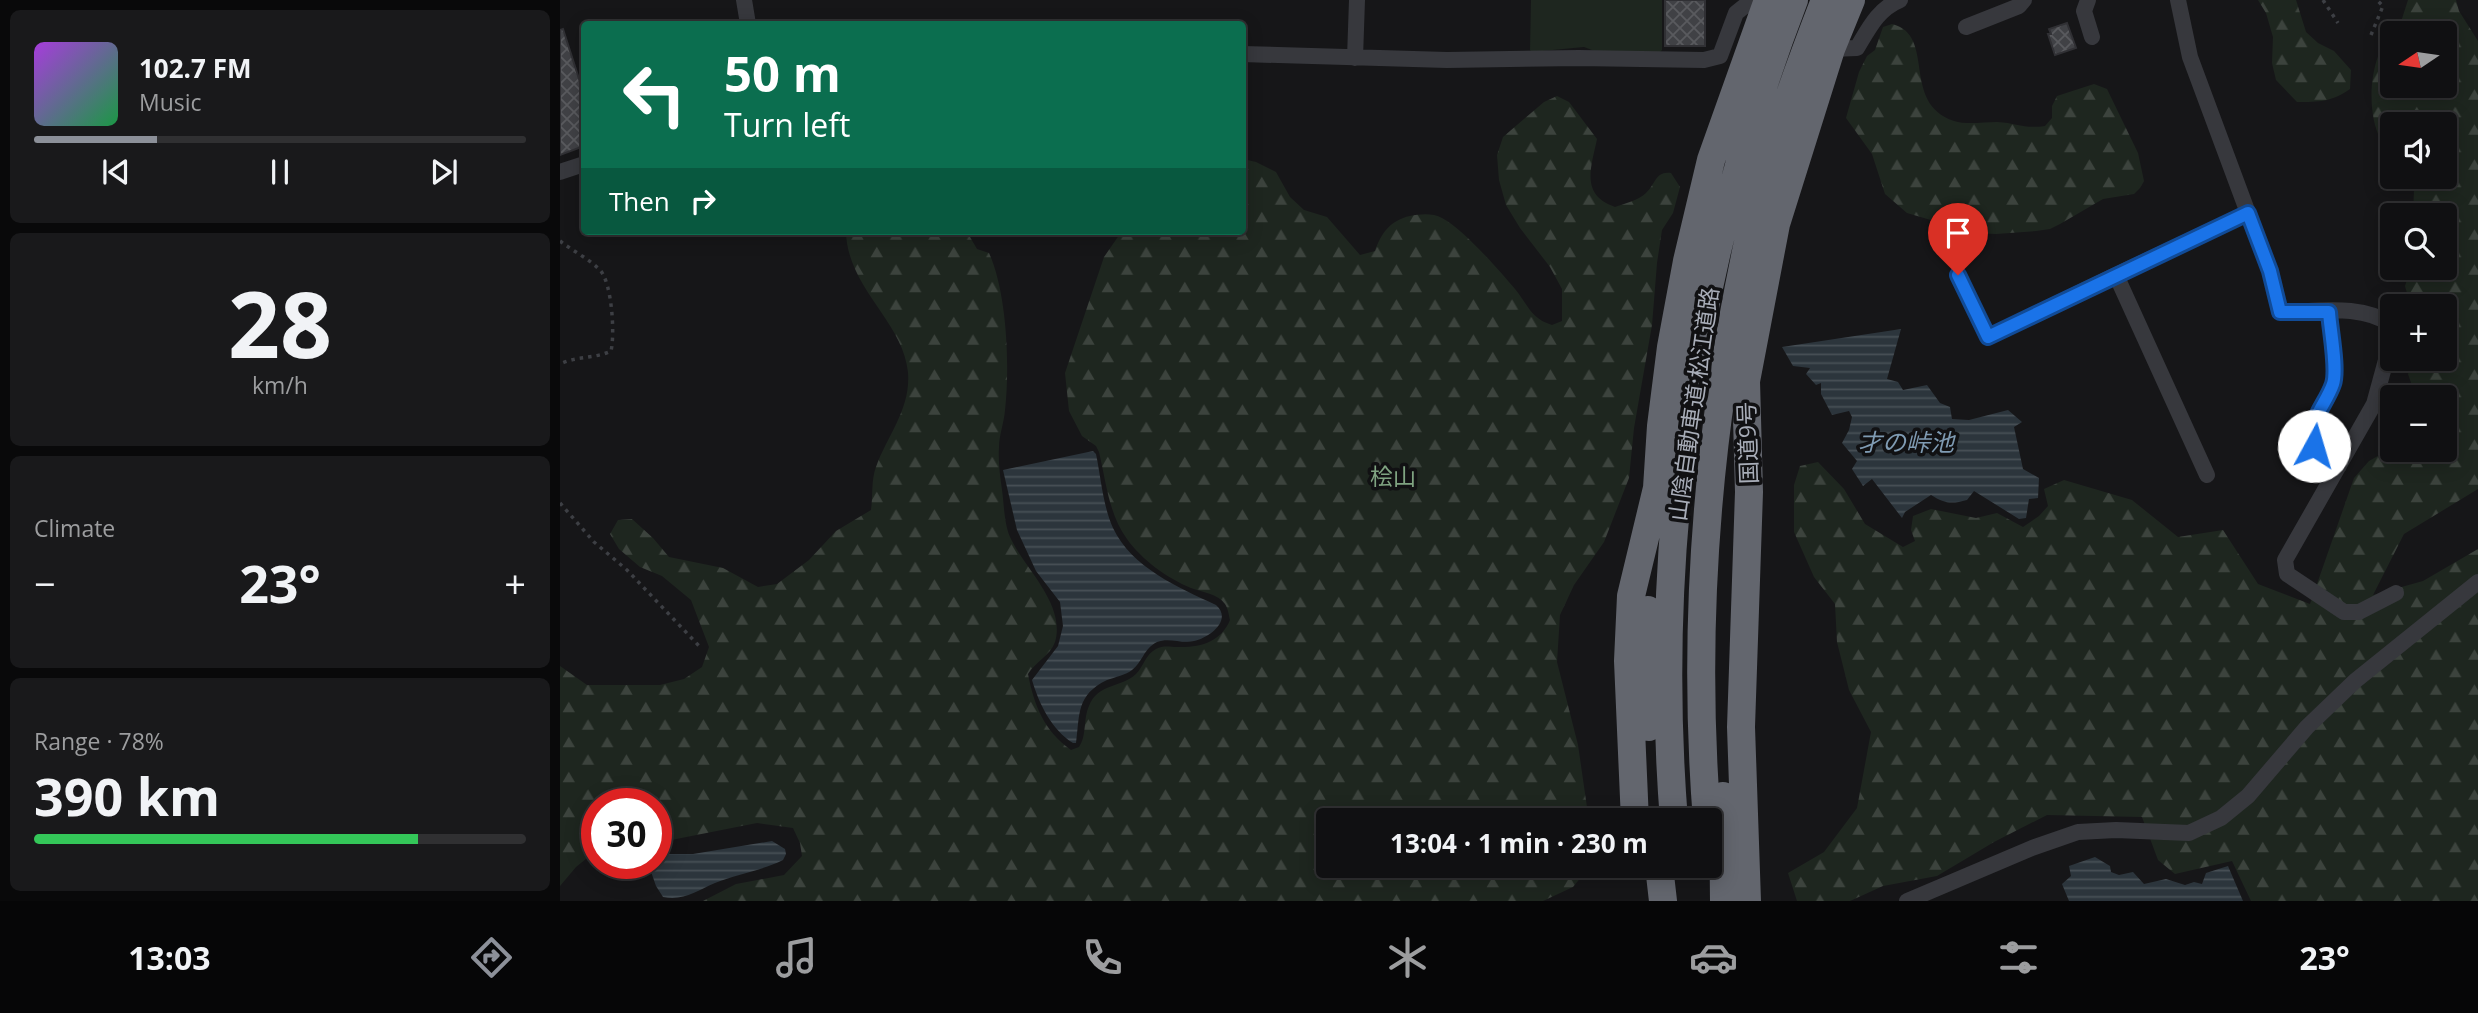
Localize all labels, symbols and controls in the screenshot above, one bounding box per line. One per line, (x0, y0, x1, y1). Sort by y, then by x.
north arrow (2380, 21, 2457, 98)
map controls (2380, 21, 2457, 462)
text: 50 m (724, 40, 841, 106)
icon: left (609, 49, 700, 140)
text: 102.7 FM (139, 50, 251, 86)
text: Music (139, 86, 202, 118)
text: Turn left (724, 103, 850, 146)
button: sound (2380, 112, 2457, 189)
icon: previous (97, 153, 135, 191)
icon: pause (261, 153, 299, 191)
icon: next (425, 153, 463, 191)
icon: right (684, 182, 722, 220)
text: Then (609, 183, 670, 219)
pin (1928, 203, 1988, 275)
button: search (2380, 203, 2457, 280)
icon: arrive (1939, 214, 1977, 252)
text: 28 (228, 261, 332, 385)
street label: 山陰自動車道;松江道路 (1661, 285, 1725, 523)
button: + (2380, 294, 2457, 371)
text: km/h (252, 369, 308, 401)
button: − (2380, 385, 2457, 462)
street label: 国道9号 (1730, 401, 1764, 485)
position arrow (2277, 409, 2351, 483)
water label: 才の峠池 (1858, 425, 1956, 458)
park label: 桧山 (1370, 460, 1416, 492)
text: Climate (34, 512, 115, 544)
text: 23° (239, 547, 321, 618)
text: − (34, 557, 56, 609)
text: + (504, 557, 526, 609)
text: Range · 78% (34, 725, 164, 757)
text: 390 km (34, 760, 220, 831)
speed limit sign: 30 (581, 788, 672, 879)
text: 13:04 · 1 min · 230 m (1390, 825, 1648, 861)
icon: directions (467, 933, 516, 982)
icon: music (772, 933, 821, 982)
icon: phone (1078, 933, 1127, 982)
icon: climate (1383, 933, 1432, 982)
icon: car (1689, 933, 1738, 982)
icon: filters (1994, 933, 2043, 982)
text: 13:03 (128, 936, 211, 979)
text: 23° (2299, 936, 2350, 979)

